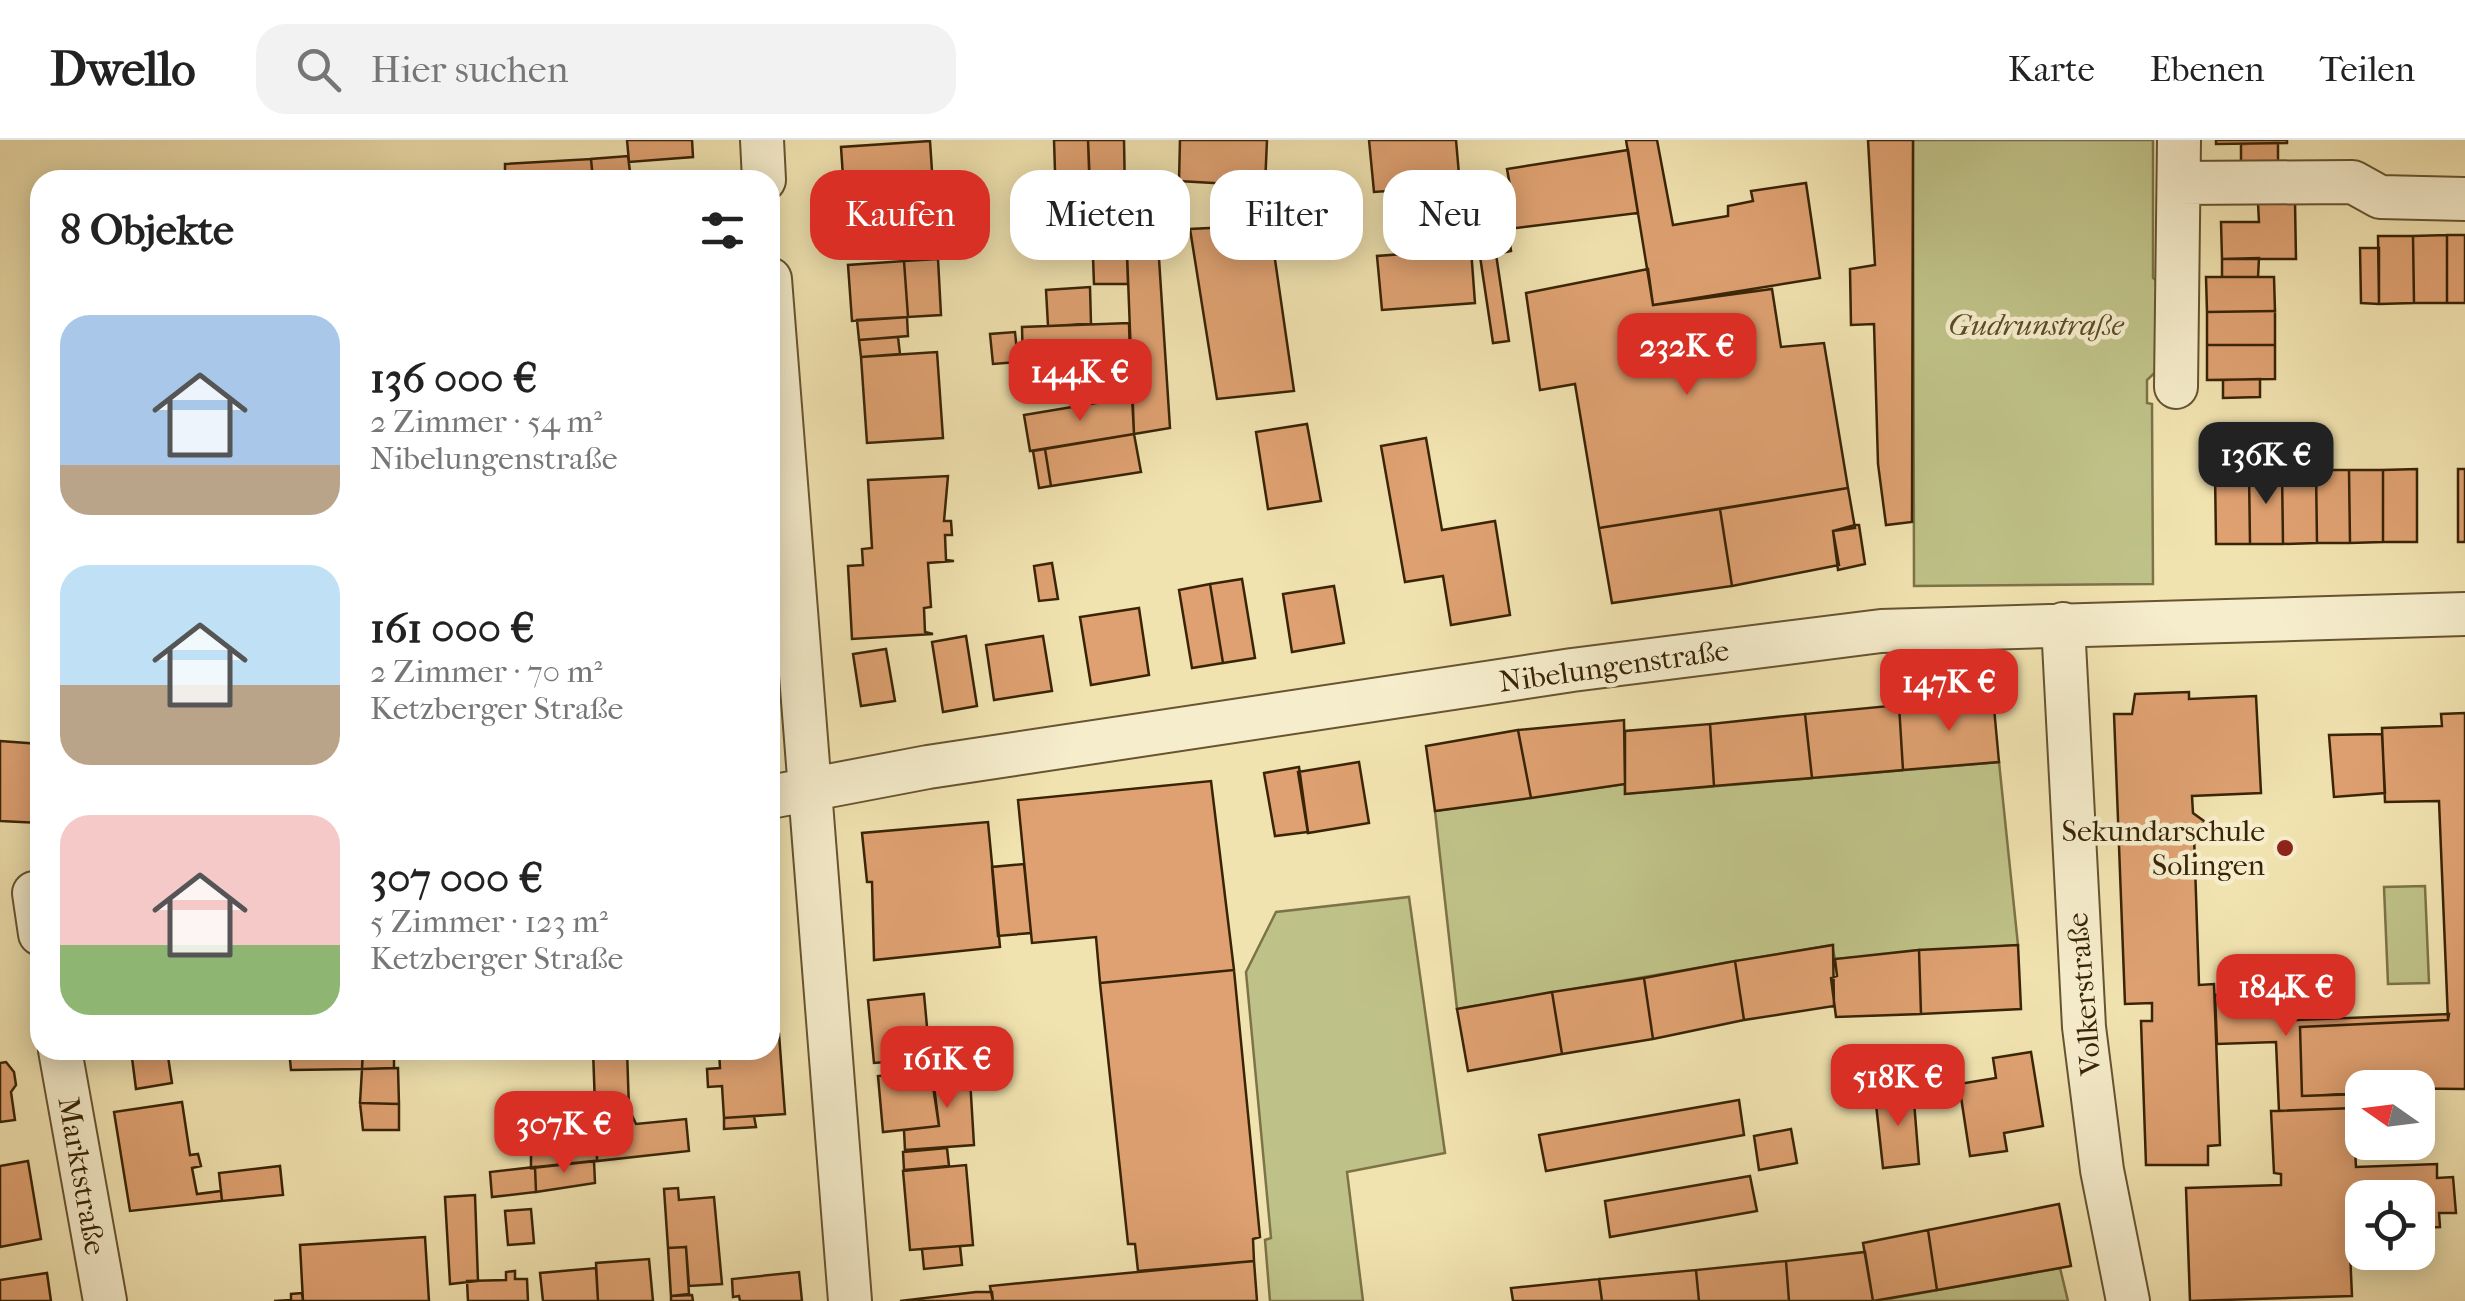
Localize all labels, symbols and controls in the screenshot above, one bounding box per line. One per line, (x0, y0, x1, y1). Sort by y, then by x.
search box (256, 24, 956, 114)
text: Dwello (50, 41, 196, 97)
icon: search (291, 42, 346, 97)
text: Hier suchen (371, 47, 569, 92)
text: Karte (2008, 49, 2095, 90)
text: Ebenen (2150, 49, 2265, 90)
text: Teilen (2320, 49, 2415, 90)
chip: Kaufen (810, 170, 990, 260)
chip: Mieten (1010, 170, 1190, 260)
chip: Filter (1210, 170, 1363, 260)
chip: Neu (1383, 170, 1516, 260)
icon: filters (695, 203, 750, 258)
text: 8 Objekte (60, 206, 234, 255)
park label: Gudrunstraße (1948, 308, 2125, 343)
pin: 232K € (1606, 313, 1768, 398)
text: 232K € (1639, 327, 1735, 364)
pin: 144K € (999, 339, 1161, 424)
text: 144K € (1031, 353, 1129, 390)
text: 136 000 € (370, 354, 537, 403)
icon: home (140, 355, 260, 475)
text: 2 Zimmer · 54 m² (370, 403, 602, 440)
pin: 136K € (2185, 422, 2347, 507)
text: 136K € (2220, 436, 2312, 473)
text: Nibelungenstraße (370, 440, 617, 477)
text: 161 000 € (370, 604, 535, 653)
icon: home (140, 605, 260, 725)
street label: Nibelungenstraße (1497, 633, 1732, 700)
pin: 147K € (1868, 649, 2030, 734)
text: 2 Zimmer · 70 m² (370, 653, 603, 690)
text: 147K € (1902, 663, 1996, 700)
text: Ketzberger Straße (370, 690, 623, 727)
place label: Sekundarschule Solingen (2062, 814, 2266, 883)
marker: Sekundarschule Solingen (2274, 837, 2296, 859)
text: 307 000 € (370, 854, 543, 903)
icon: home (140, 855, 260, 975)
text: 5 Zimmer · 123 m² (370, 903, 608, 940)
street label: Volkerstraße (2060, 911, 2109, 1078)
text: Ketzberger Straße (370, 940, 623, 977)
pin: 184K € (2205, 954, 2367, 1039)
text: 184K € (2238, 968, 2334, 1005)
pin: 161K € (866, 1026, 1028, 1111)
text: 161K € (903, 1040, 992, 1077)
pin: 518K € (1817, 1044, 1979, 1129)
text: 518K € (1853, 1058, 1943, 1095)
north arrow (2345, 1070, 2435, 1160)
map controls (2345, 1070, 2435, 1270)
pin: 307K € (483, 1091, 645, 1176)
street label: Marktstraße (50, 1094, 113, 1258)
text: 307K € (516, 1105, 612, 1142)
button: locate (2345, 1180, 2435, 1270)

